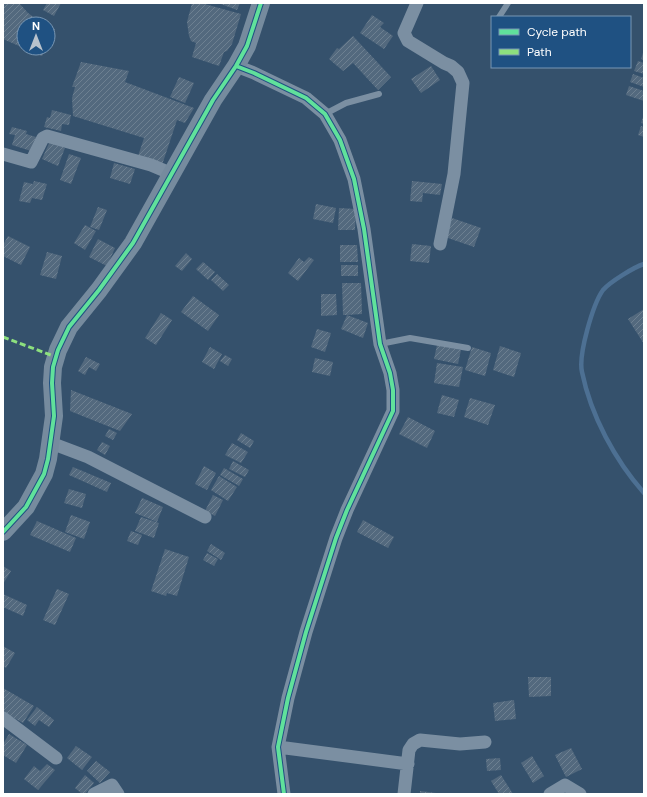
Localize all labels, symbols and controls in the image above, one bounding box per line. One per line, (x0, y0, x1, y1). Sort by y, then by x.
north arrow (16, 16, 56, 56)
legend (491, 16, 631, 68)
text: N (32, 19, 40, 33)
text: Cycle path (527, 24, 587, 40)
text: Path (527, 44, 552, 60)

